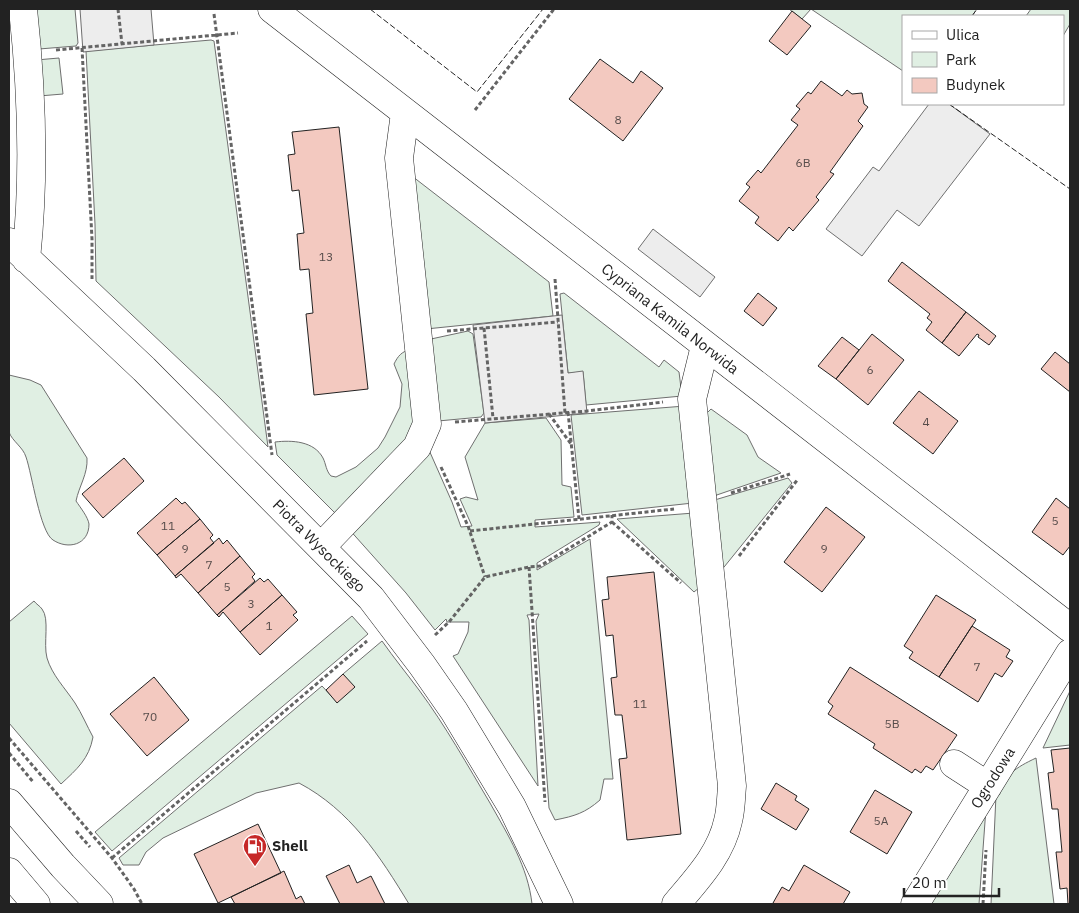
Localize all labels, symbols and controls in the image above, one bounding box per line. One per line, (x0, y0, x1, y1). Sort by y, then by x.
legend (902, 15, 1064, 105)
text: Ulica (946, 25, 980, 44)
text: Park (946, 50, 976, 69)
text: Budynek (946, 75, 1005, 94)
house number: 8 (614, 112, 622, 127)
house number: 6B (795, 155, 811, 170)
house number: 13 (319, 249, 333, 264)
street label: Cypriana Kamila Norwida (598, 259, 743, 378)
house number: 6 (866, 362, 874, 377)
house number: 4 (922, 414, 930, 429)
street label: Piotra Wysockiego (269, 495, 370, 596)
house number: 5 (1051, 513, 1059, 528)
house number: 11 (161, 518, 175, 533)
house number: 9 (181, 541, 189, 556)
house number: 9 (820, 541, 828, 556)
house number: 7 (205, 557, 213, 572)
house number: 5 (223, 579, 231, 594)
house number: 3 (247, 596, 255, 611)
house number: 1 (265, 618, 273, 633)
house number: 7 (973, 659, 981, 674)
house number: 11 (633, 696, 647, 711)
house number: 70 (143, 709, 157, 724)
house number: 5B (884, 716, 900, 731)
street label: Ogrodowa (966, 744, 1019, 812)
house number: 5A (874, 813, 889, 828)
fuel station icon: Shell (242, 833, 268, 867)
place label: Shell (272, 836, 308, 855)
scale bar (904, 866, 999, 898)
text: 20 m (912, 873, 947, 892)

